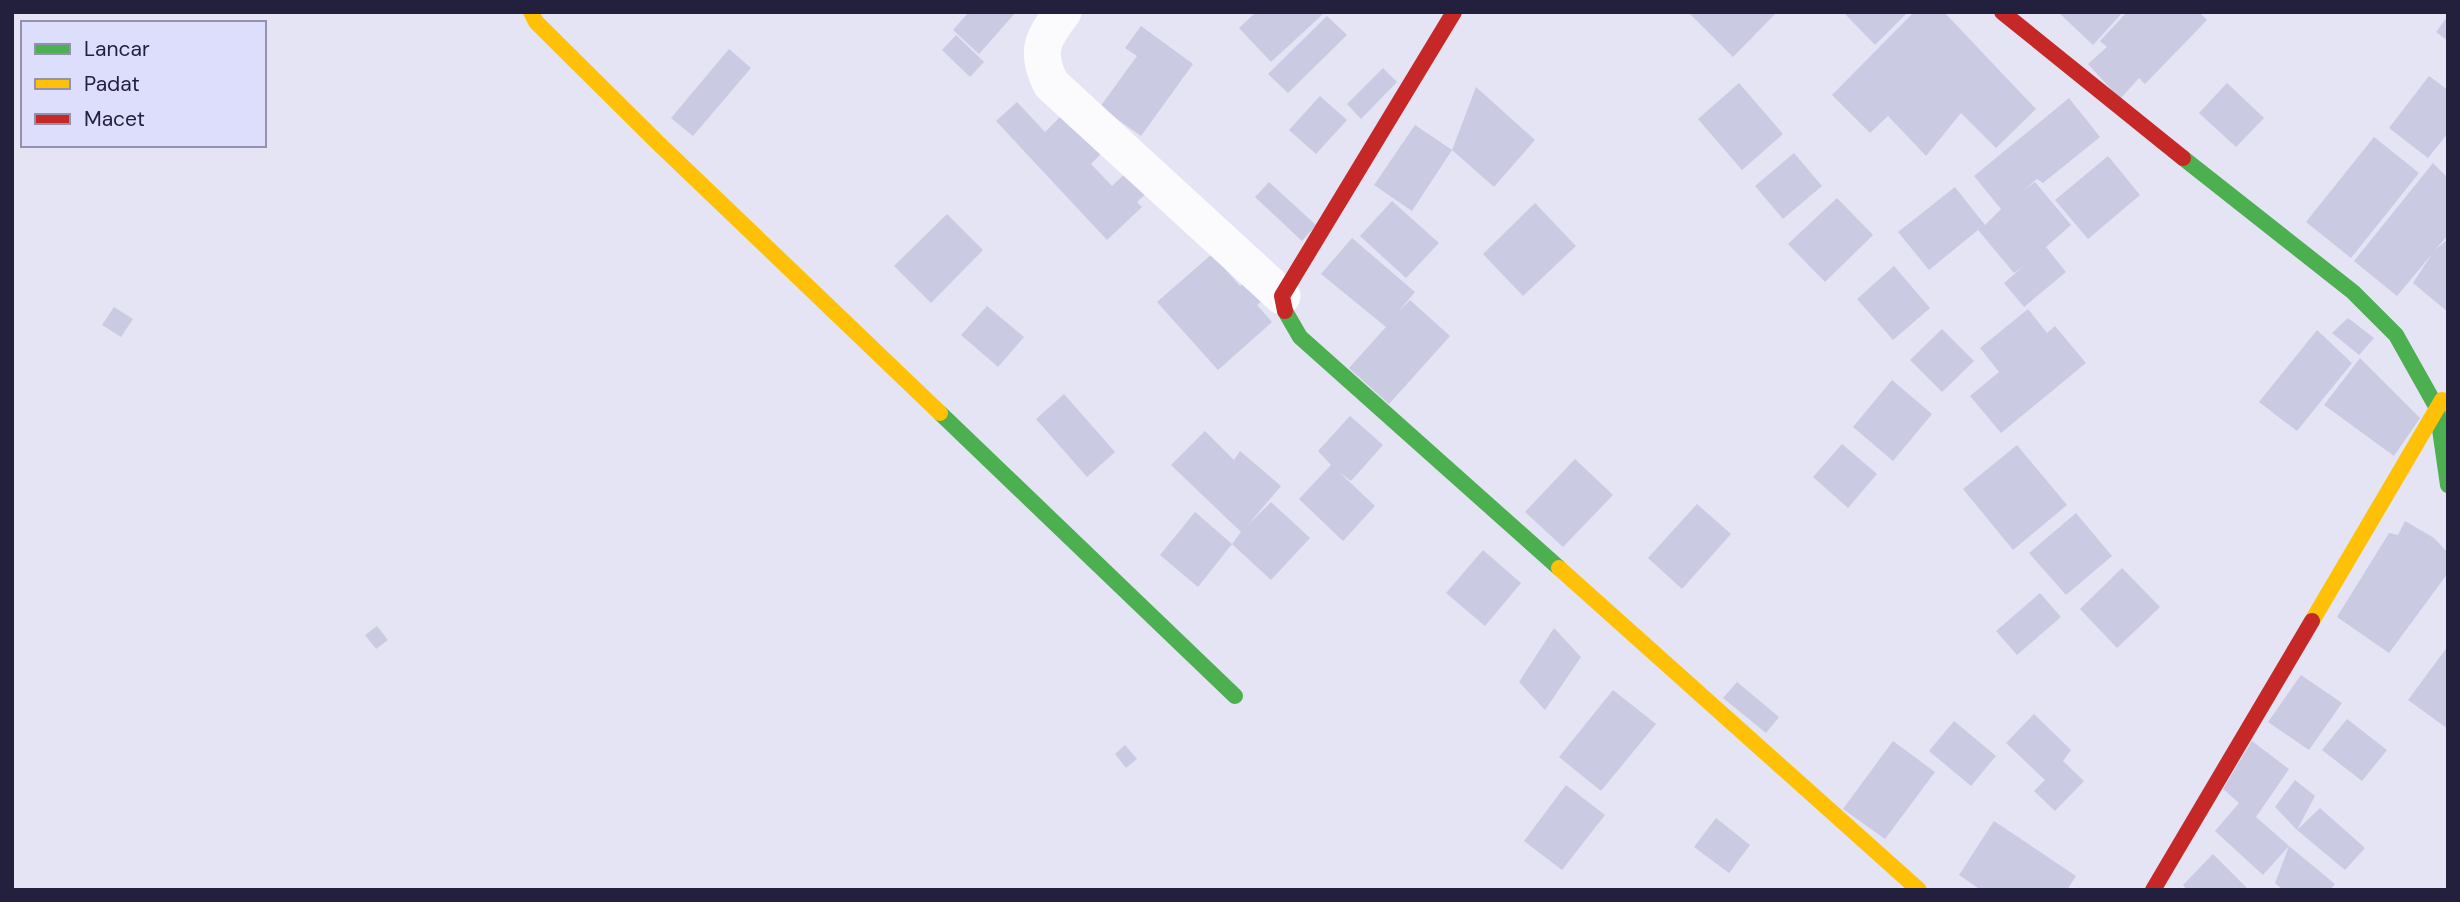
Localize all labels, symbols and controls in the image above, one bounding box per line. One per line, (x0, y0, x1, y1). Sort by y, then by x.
legend (21, 21, 266, 147)
text: Lancar (84, 35, 150, 63)
text: Padat (84, 70, 140, 98)
text: Macet (84, 105, 145, 133)

